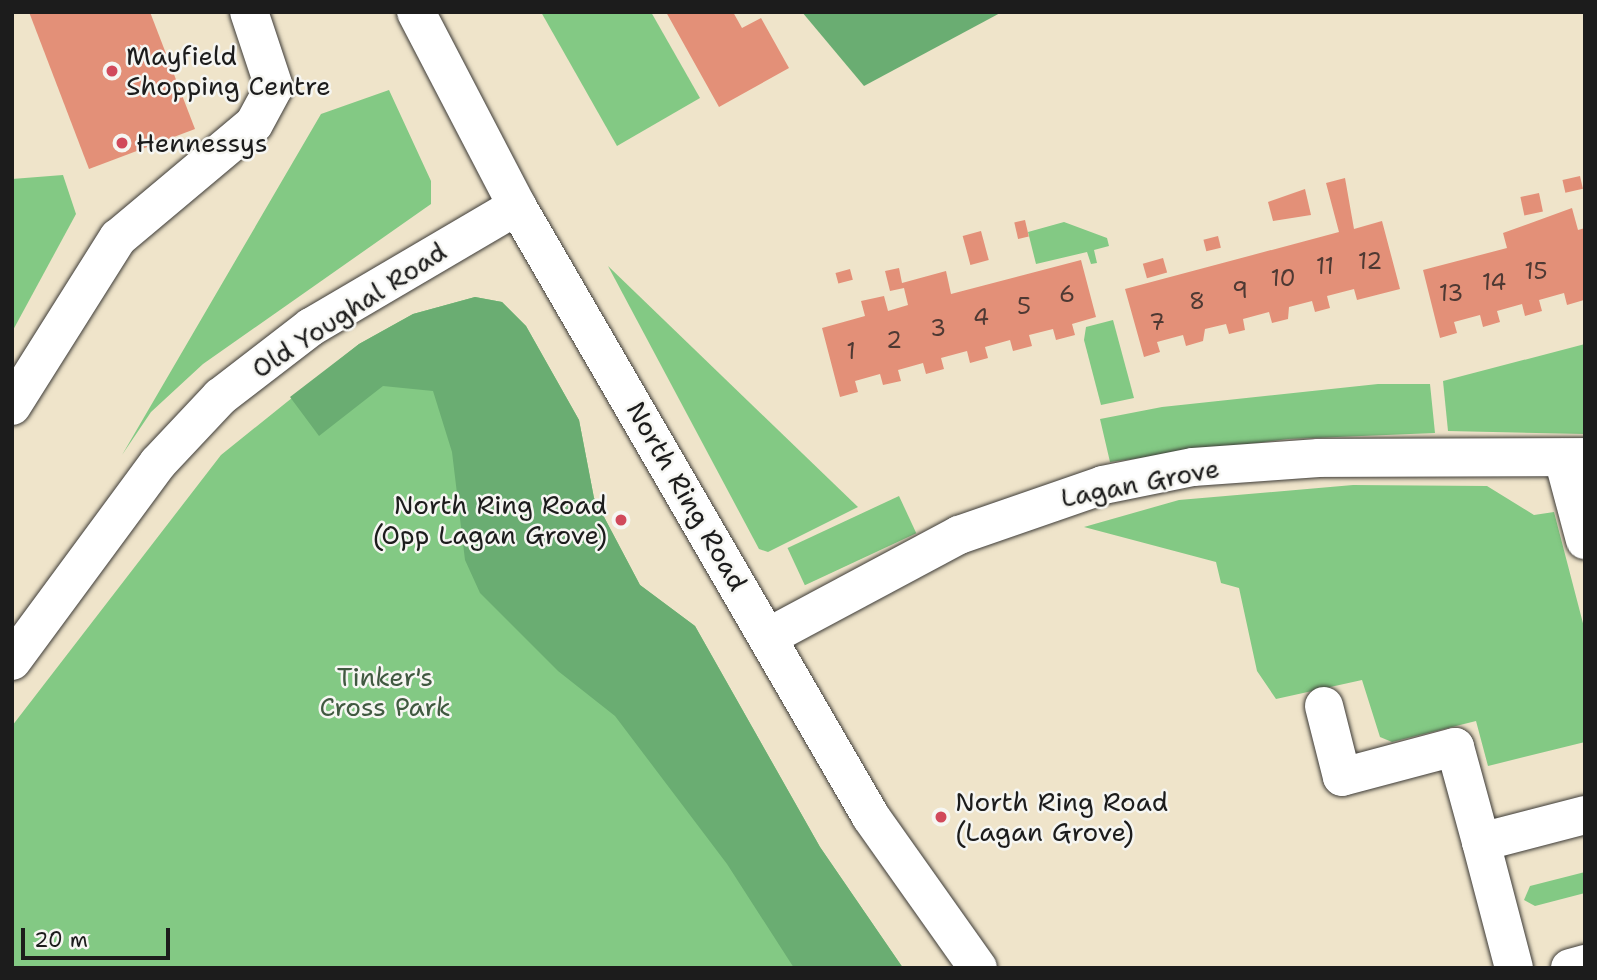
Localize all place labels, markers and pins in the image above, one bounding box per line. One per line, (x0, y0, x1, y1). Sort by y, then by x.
place label: Mayfield Shopping Centre (126, 40, 331, 102)
marker: Mayfield Shopping Centre (104, 63, 120, 79)
place label: Hennessys (136, 127, 267, 159)
marker: Hennessys (114, 135, 130, 151)
place label: North Ring Road (Opp Lagan Grove) (373, 489, 607, 550)
marker: North Ring Road (Opp Lagan Grove) (613, 512, 629, 528)
place label: North Ring Road (Lagan Grove) (955, 786, 1168, 848)
marker: North Ring Road (Lagan Grove) (933, 809, 949, 825)

